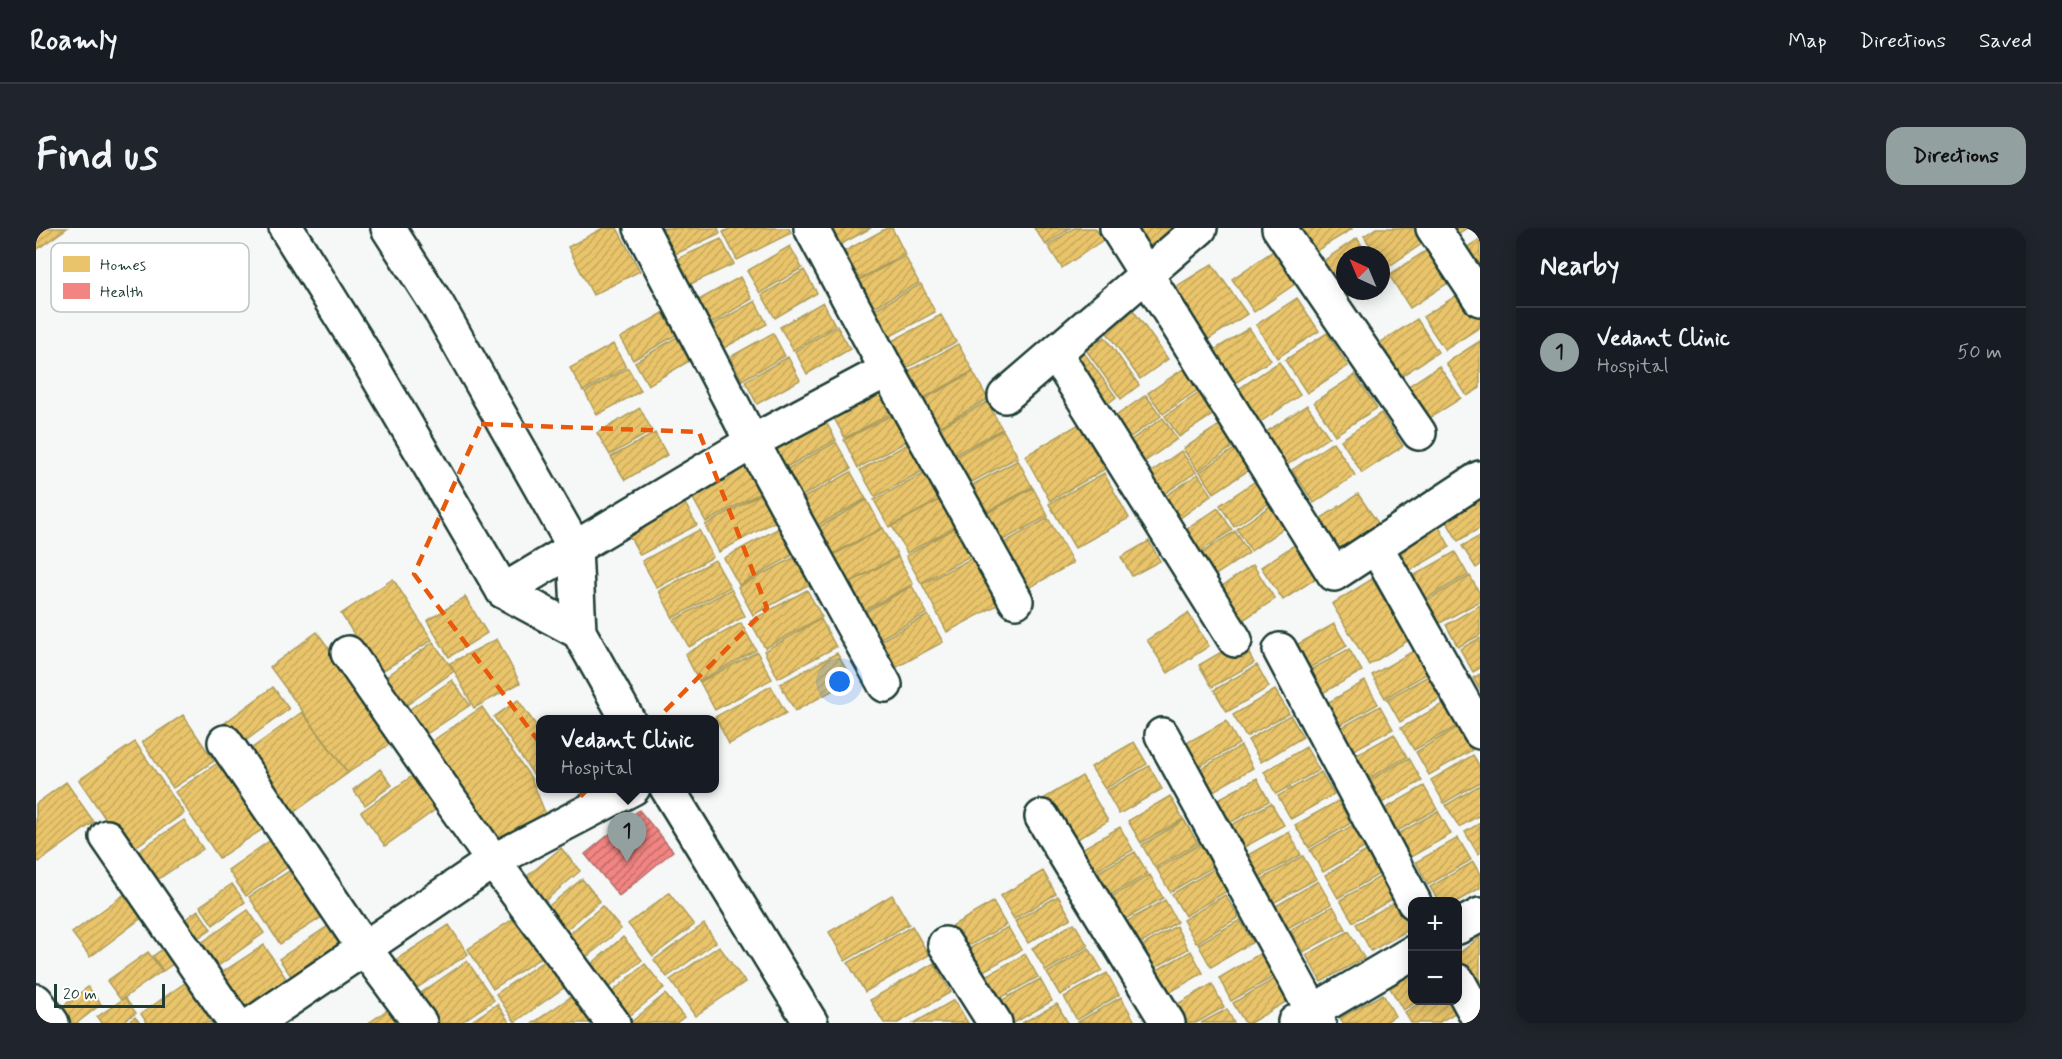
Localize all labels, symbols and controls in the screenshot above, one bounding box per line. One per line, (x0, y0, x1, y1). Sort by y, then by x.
text: Roamly (30, 23, 118, 60)
text: Map (1788, 27, 1827, 55)
text: Directions (1860, 27, 1946, 55)
text: Saved (1979, 27, 2032, 55)
button: Directions (1886, 127, 2026, 185)
text: Find us (36, 129, 158, 184)
legend (51, 243, 249, 312)
north arrow (1336, 246, 1390, 300)
text: Nearby (1540, 250, 1619, 284)
text: Homes (100, 255, 146, 276)
text: Health (100, 282, 143, 303)
text: Vedant Clinic (1597, 325, 1730, 353)
text: 1 (1555, 339, 1564, 366)
text: 50 m (1957, 339, 2002, 366)
text: Hospital (1597, 353, 1668, 380)
your location (825, 667, 854, 696)
popup (536, 715, 719, 793)
text: Vedant Clinic (561, 727, 694, 755)
text: Hospital (561, 755, 632, 782)
pin: 1 (608, 812, 646, 862)
map controls (1408, 897, 1462, 1005)
button: + (1408, 897, 1462, 951)
button: − (1408, 951, 1462, 1005)
scale bar (54, 981, 165, 1008)
text: 20 m (63, 984, 97, 1005)

